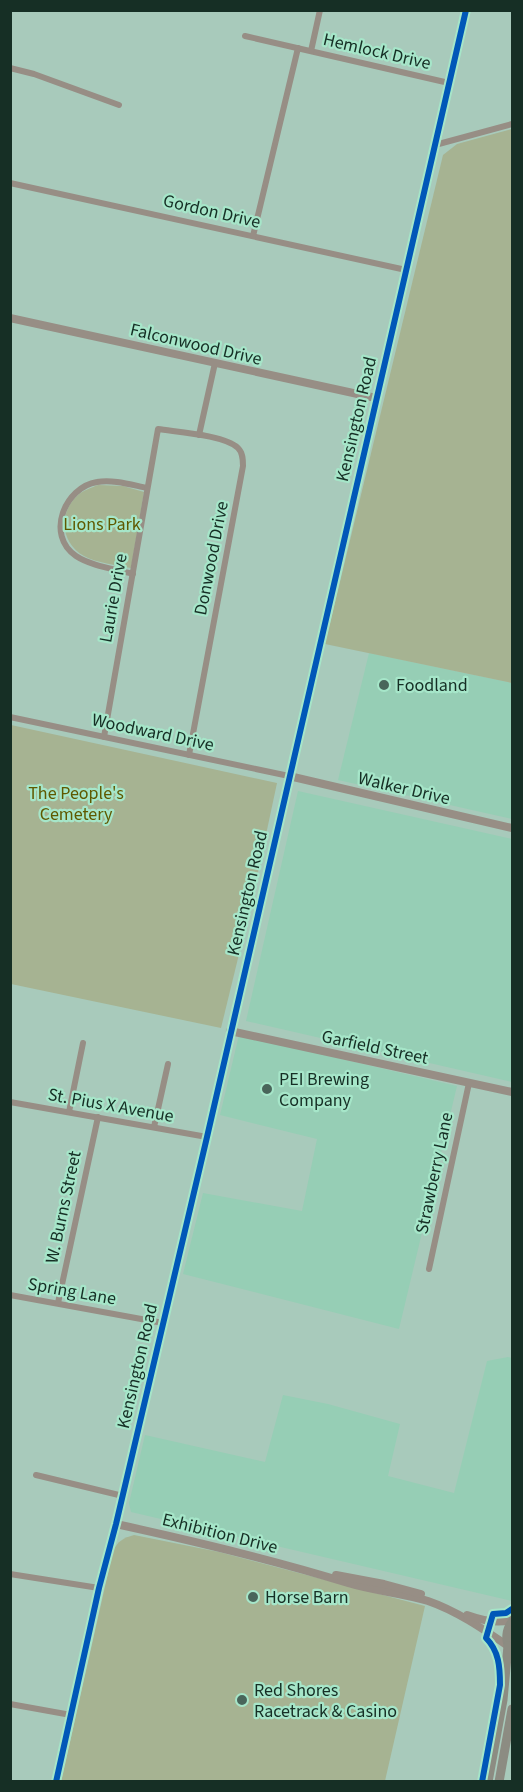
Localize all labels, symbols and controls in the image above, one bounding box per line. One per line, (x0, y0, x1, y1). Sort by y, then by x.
street label: Hemlock Drive (321, 27, 433, 76)
street label: Gordon Drive (161, 188, 263, 235)
street label: Falconwood Drive (128, 317, 264, 372)
street label: Kensington Road (330, 354, 383, 484)
street label: Donwood Drive (188, 499, 235, 617)
park label: Lions Park (63, 512, 141, 537)
street label: Laurie Drive (93, 552, 134, 644)
place label: Foodland (396, 673, 468, 698)
marker: Foodland (377, 678, 391, 692)
street label: Woodward Drive (90, 707, 216, 758)
street label: Walker Drive (355, 766, 453, 811)
park label: The People's Cemetery (28, 781, 124, 827)
street label: Kensington Road (221, 828, 274, 958)
street label: Garfield Street (319, 1024, 430, 1071)
place label: PEI Brewing Company (279, 1067, 369, 1113)
street label: St. Pius X Avenue (46, 1082, 176, 1129)
marker: PEI Brewing Company (260, 1082, 274, 1096)
street label: Strawberry Lane (409, 1110, 460, 1236)
street label: W. Burns Street (39, 1149, 88, 1266)
street label: Spring Lane (26, 1271, 118, 1312)
street label: Kensington Road (111, 1301, 164, 1431)
street label: Exhibition Drive (159, 1507, 280, 1560)
place label: Horse Barn (265, 1585, 349, 1610)
marker: Horse Barn (246, 1590, 260, 1604)
place label: Red Shores Racetrack & Casino (254, 1678, 397, 1724)
marker: Red Shores Racetrack & Casino (235, 1693, 249, 1707)

